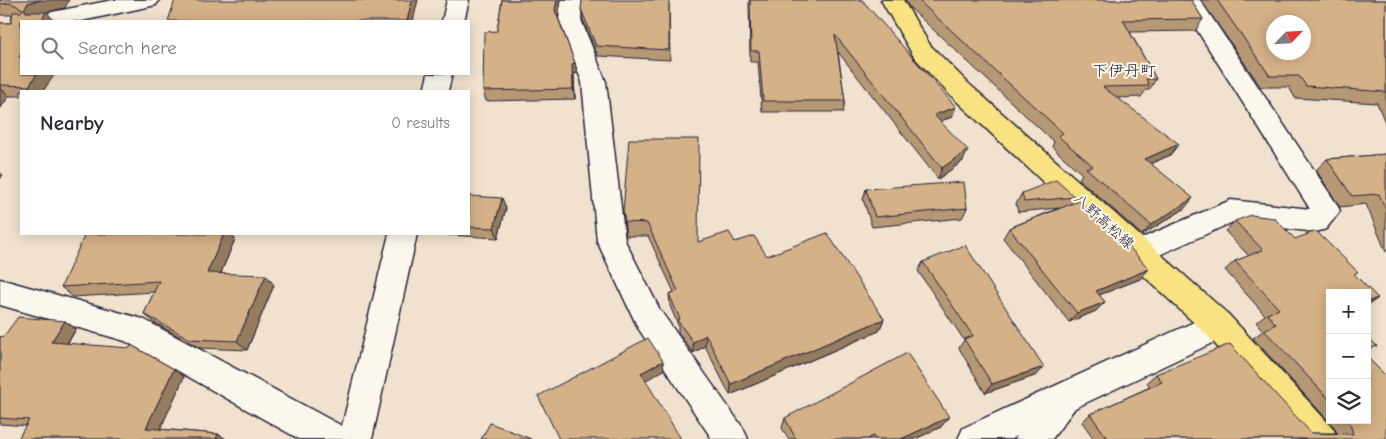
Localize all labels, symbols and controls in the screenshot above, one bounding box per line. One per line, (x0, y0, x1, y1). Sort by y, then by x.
north arrow (1266, 15, 1311, 60)
search box (20, 20, 470, 75)
icon: search (38, 34, 66, 62)
text: Search here (78, 37, 177, 59)
district label: 下伊丹町 (1092, 62, 1156, 80)
text: Nearby (40, 111, 104, 135)
text: 0 results (391, 114, 450, 132)
street label: 八野高松線 (1070, 189, 1138, 253)
map controls (1326, 289, 1371, 424)
button: + (1326, 289, 1371, 334)
button: − (1326, 334, 1371, 379)
button: layers (1326, 379, 1371, 424)

